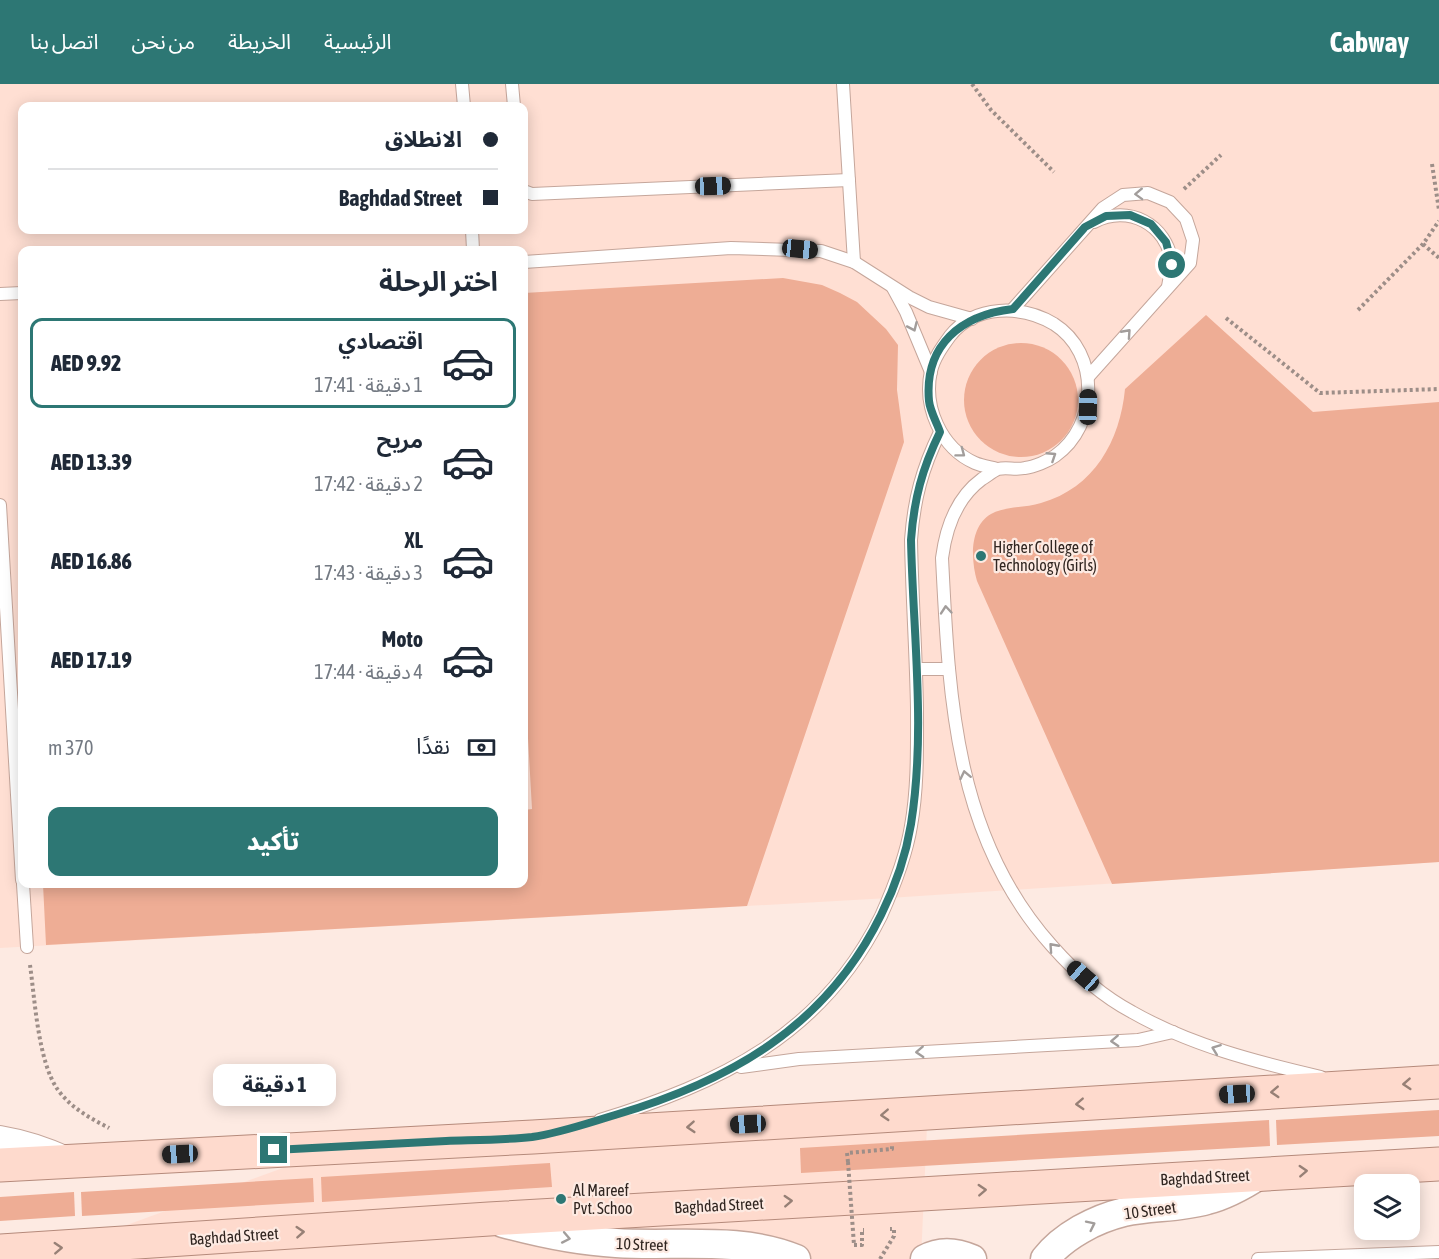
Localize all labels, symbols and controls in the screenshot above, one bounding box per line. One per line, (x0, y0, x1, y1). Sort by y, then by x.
text: Cabway (1329, 26, 1409, 58)
text: اتصل بنا (30, 29, 98, 53)
text: من نحن (131, 29, 195, 53)
text: الخريطة (228, 29, 291, 53)
text: الرئيسية (324, 29, 391, 53)
text: الانطلاق (385, 126, 462, 152)
car (695, 176, 731, 196)
text: Baghdad Street (339, 185, 462, 211)
one-way arrow (1135, 188, 1144, 201)
car (781, 238, 819, 260)
route start (1158, 251, 1185, 278)
text: اختر الرحلة (379, 266, 498, 297)
one-way arrow (905, 321, 917, 332)
text: اقتصادي (338, 328, 423, 354)
one-way arrow (1120, 329, 1131, 340)
icon: car (441, 336, 495, 390)
text: AED 9.92 (51, 350, 121, 376)
text: 1 دقيقة · 17:41 (314, 373, 423, 396)
car (1079, 389, 1097, 425)
text: مريح (377, 427, 423, 453)
icon: car (441, 435, 495, 489)
one-way arrow (954, 446, 965, 457)
text: AED 13.39 (51, 449, 132, 475)
one-way arrow (1046, 451, 1056, 463)
text: 2 دقيقة · 17:42 (314, 472, 423, 495)
text: XL (405, 527, 423, 553)
icon: car (441, 534, 495, 588)
place label: Higher College of Technology (Girls) (993, 538, 1097, 575)
text: AED 16.86 (51, 548, 132, 574)
marker: Higher College of Technology (Girls) (974, 549, 988, 563)
text: 3 دقيقة · 17:43 (314, 561, 423, 584)
one-way arrow (940, 606, 953, 615)
text: Moto (381, 626, 423, 652)
icon: car (441, 633, 495, 687)
text: AED 17.19 (51, 647, 132, 673)
text: 4 دقيقة · 17:44 (314, 660, 423, 683)
icon: cash (465, 731, 498, 764)
text: نقدًا (416, 733, 450, 759)
text: 370 m (48, 736, 93, 759)
one-way arrow (959, 771, 972, 781)
button: تأكيد (48, 807, 498, 876)
one-way arrow (1049, 943, 1060, 954)
car (1064, 957, 1102, 995)
one-way arrow (1111, 1034, 1120, 1047)
one-way arrow (1211, 1043, 1222, 1056)
one-way arrow (916, 1045, 925, 1058)
callout: 1 دقيقة (212, 1063, 336, 1105)
text: 1 دقيقة (242, 1073, 307, 1096)
one-way arrow (1402, 1078, 1411, 1091)
car (1219, 1084, 1255, 1104)
one-way arrow (1270, 1085, 1279, 1098)
one-way arrow (1076, 1097, 1085, 1110)
one-way arrow (881, 1109, 890, 1122)
car (730, 1114, 766, 1134)
one-way arrow (686, 1121, 695, 1134)
route end (260, 1136, 287, 1163)
car (162, 1144, 198, 1164)
one-way arrow (1298, 1165, 1307, 1178)
street label: Baghdad Street (1160, 1166, 1251, 1189)
map controls (1354, 1174, 1420, 1240)
button: layers (1354, 1174, 1420, 1240)
place label: Al Mareef Pvt. Schoo (573, 1181, 633, 1217)
one-way arrow (978, 1183, 987, 1196)
marker: Al Mareef Pvt. Schoo (554, 1192, 568, 1206)
street label: Baghdad Street (674, 1194, 765, 1217)
one-way arrow (783, 1195, 792, 1208)
street label: 10 Street (1123, 1197, 1178, 1223)
one-way arrow (1085, 1220, 1096, 1232)
street label: Baghdad Street (189, 1224, 280, 1249)
one-way arrow (295, 1226, 304, 1239)
one-way arrow (562, 1231, 571, 1243)
street label: 10 Street (616, 1234, 669, 1254)
one-way arrow (54, 1241, 63, 1254)

